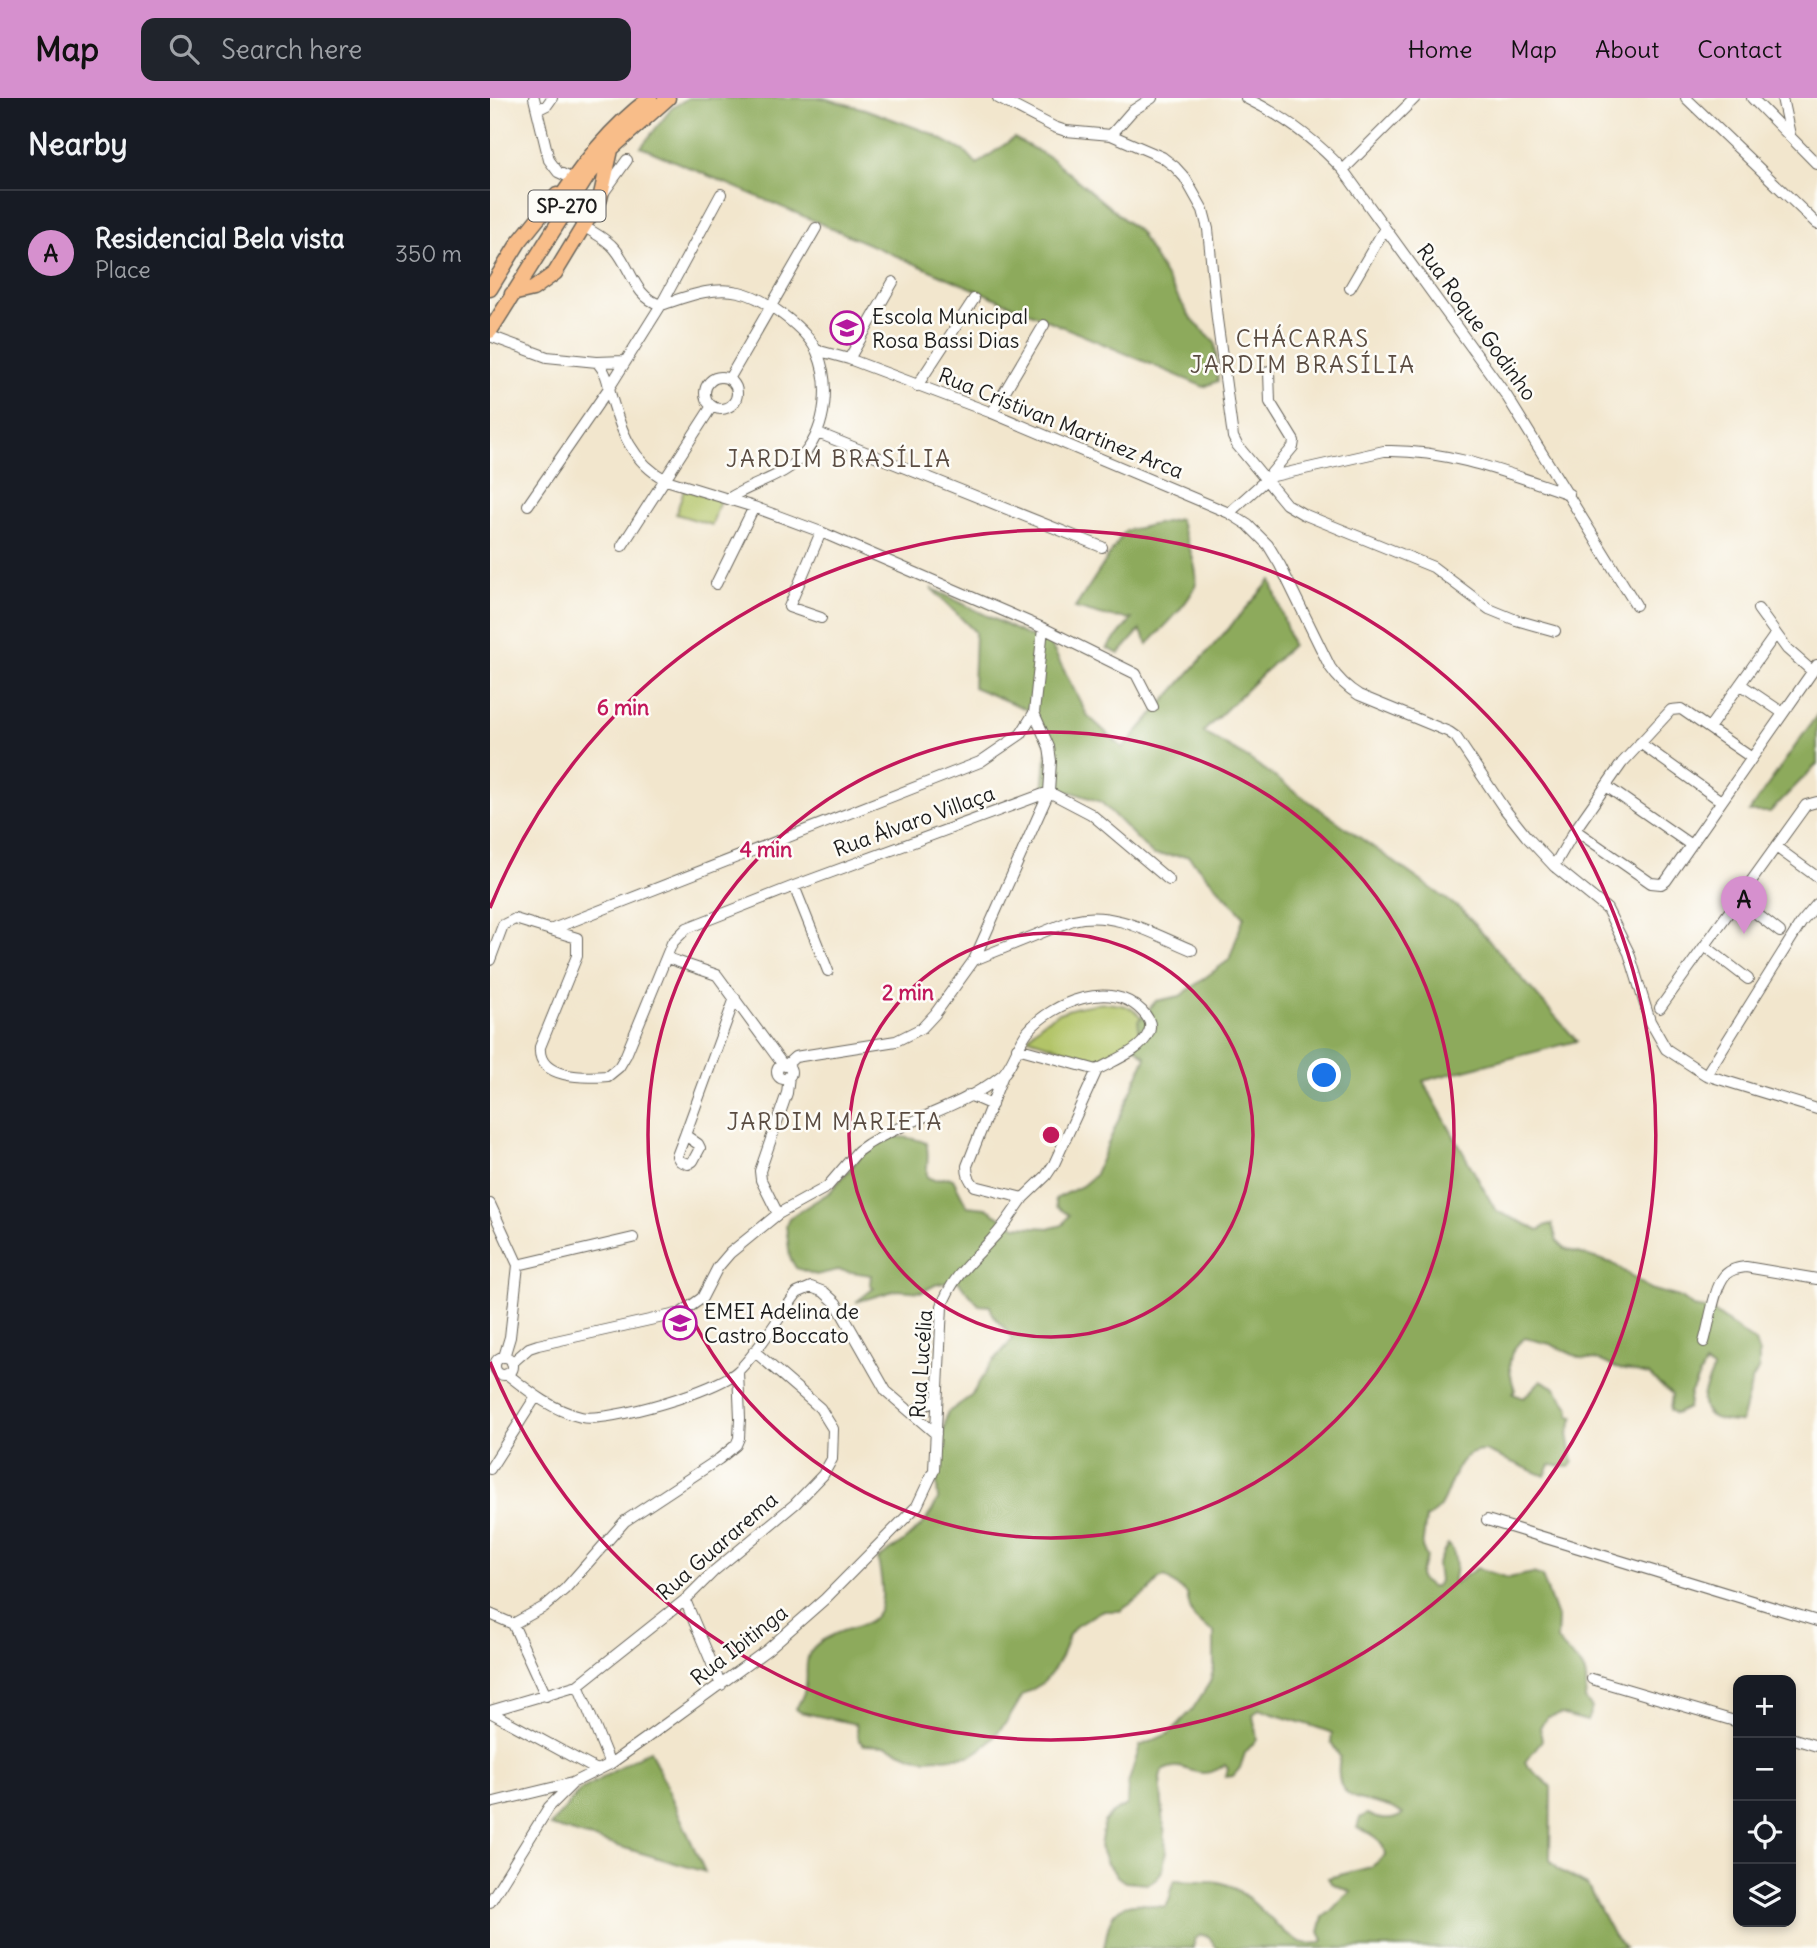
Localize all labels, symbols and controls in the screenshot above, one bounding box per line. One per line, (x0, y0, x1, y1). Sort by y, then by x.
search box (141, 18, 631, 81)
text: Map (35, 28, 99, 70)
icon: search (165, 30, 203, 68)
text: Search here (221, 33, 362, 66)
text: Home (1408, 34, 1472, 64)
text: Map (1510, 34, 1557, 64)
text: About (1595, 34, 1659, 64)
text: Contact (1697, 34, 1782, 64)
text: Nearby (28, 125, 128, 163)
road number: SP-270 (528, 190, 606, 222)
text: Residencial Bela vista (95, 222, 345, 255)
street label: Rua Roque Godinho (1411, 238, 1543, 406)
text: A (44, 239, 58, 268)
text: 350 m (395, 239, 462, 268)
text: Place (95, 255, 151, 284)
place label: Escola Municipal Rosa Bassi Dias (872, 303, 1028, 354)
school or university icon: Escola Municipal Rosa Bassi Dias (828, 309, 866, 347)
district label: CHÁCARAS JARDIM BRASÍLIA (1190, 324, 1416, 379)
street label: Rua Cristivan Martinez Arca (934, 361, 1188, 485)
district label: JARDIM BRASÍLIA (726, 444, 952, 473)
text: 6 min (597, 694, 649, 721)
street label: Rua Álvaro Villaça (830, 779, 998, 863)
text: 4 min (740, 836, 792, 863)
pin: A (1721, 876, 1767, 934)
text: 2 min (882, 979, 934, 1006)
your location (1307, 1058, 1341, 1092)
district label: JARDIM MARIETA (727, 1107, 943, 1136)
centre of rings (1039, 1123, 1063, 1147)
place label: EMEI Adelina de Castro Boccato (704, 1298, 859, 1349)
school or university icon: EMEI Adelina de Castro Boccato (661, 1304, 699, 1342)
street label: Rua Lucélia (904, 1309, 938, 1419)
street label: Rua Guararema (651, 1486, 783, 1606)
street label: Rua Ibitinga (685, 1599, 793, 1691)
map controls (1733, 1675, 1796, 1927)
button: + (1733, 1675, 1796, 1738)
button: − (1733, 1738, 1796, 1801)
button: locate (1733, 1801, 1796, 1864)
button: layers (1733, 1864, 1796, 1927)

